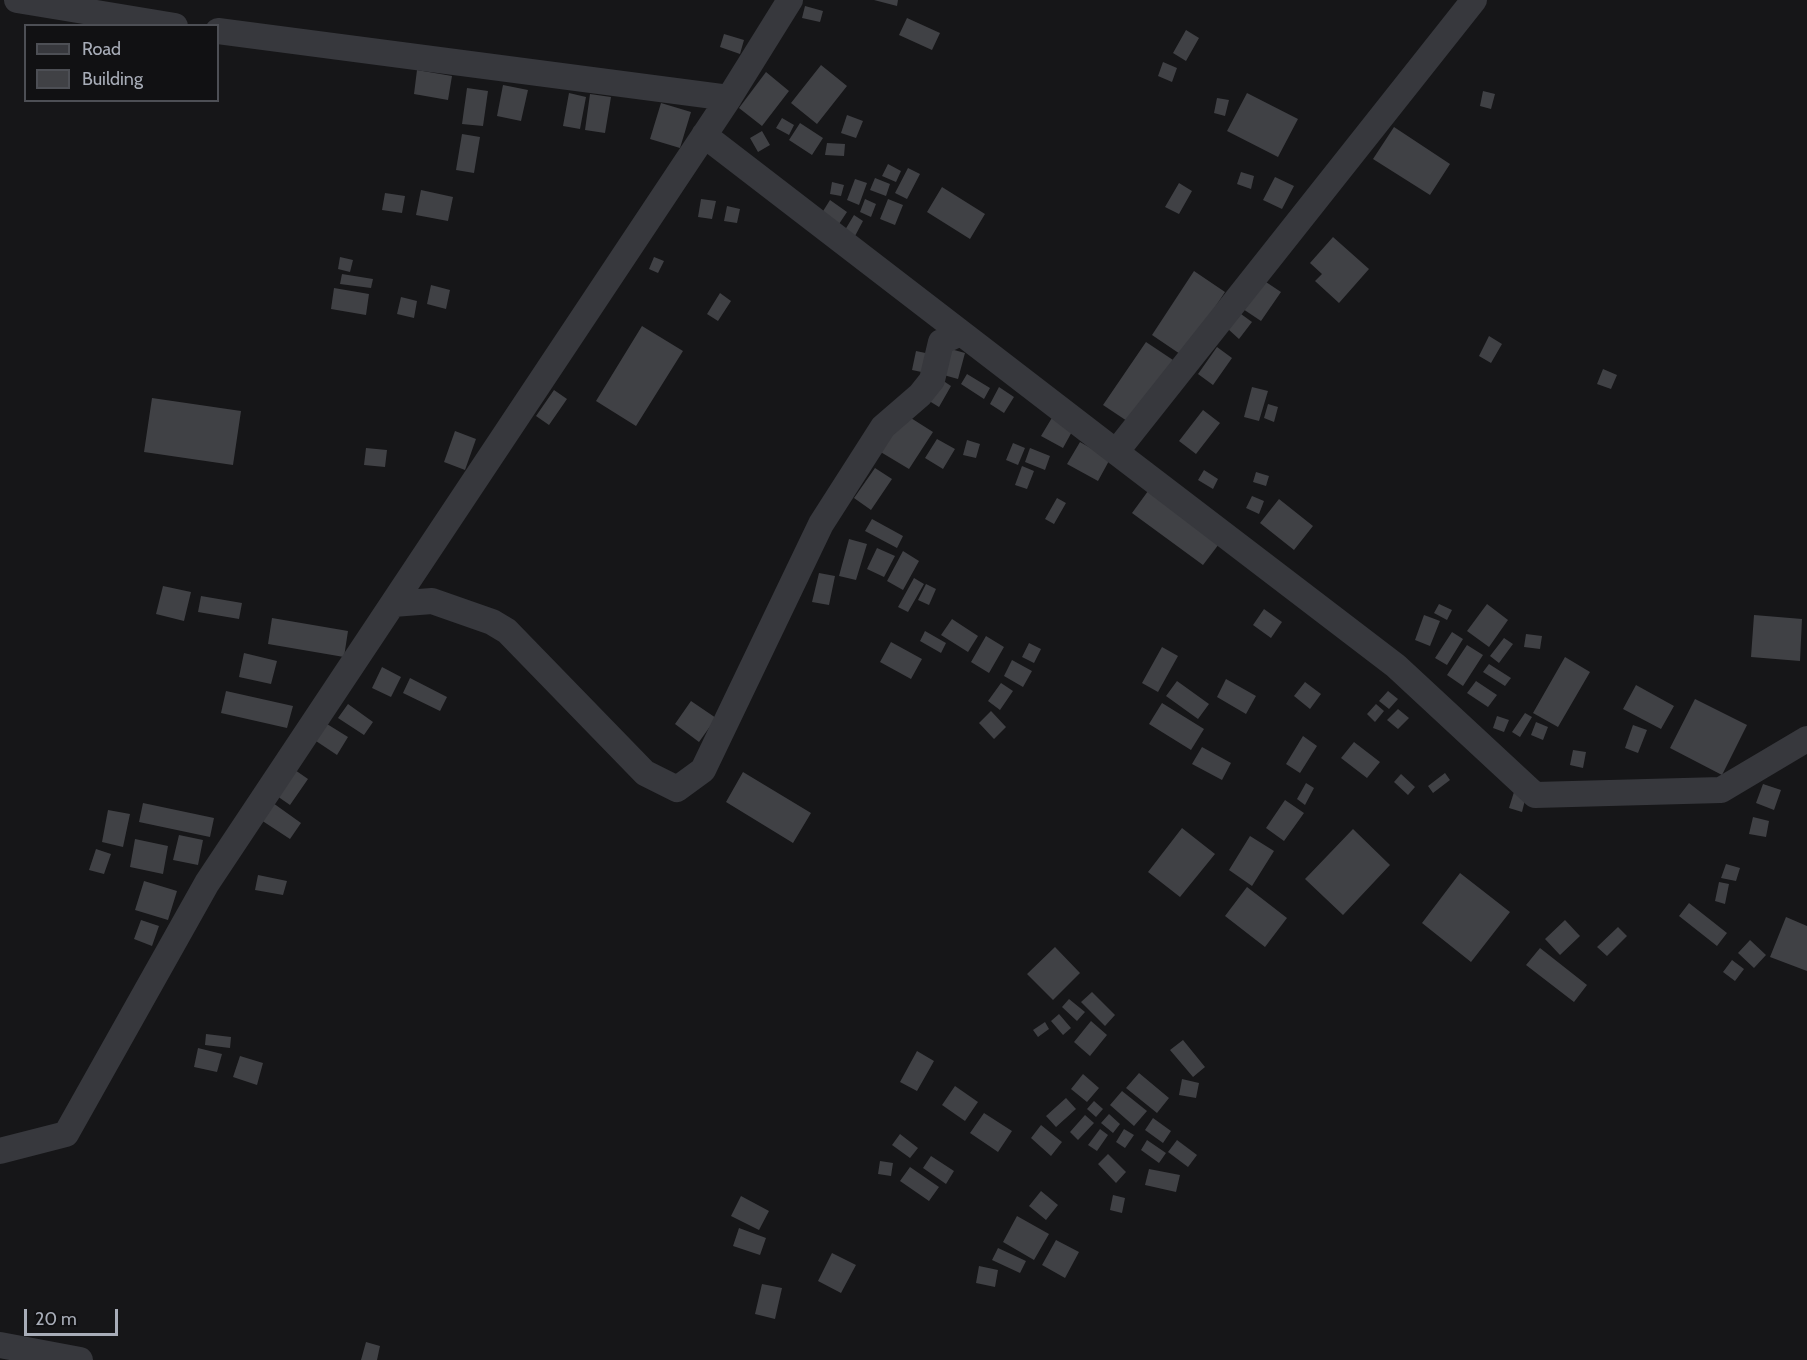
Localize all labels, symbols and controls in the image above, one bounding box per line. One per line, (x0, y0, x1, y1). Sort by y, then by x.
legend (24, 24, 219, 102)
text: Road (82, 38, 121, 60)
text: Building (82, 68, 143, 90)
scale bar (27, 1297, 122, 1335)
text: 20 m (35, 1308, 77, 1330)

